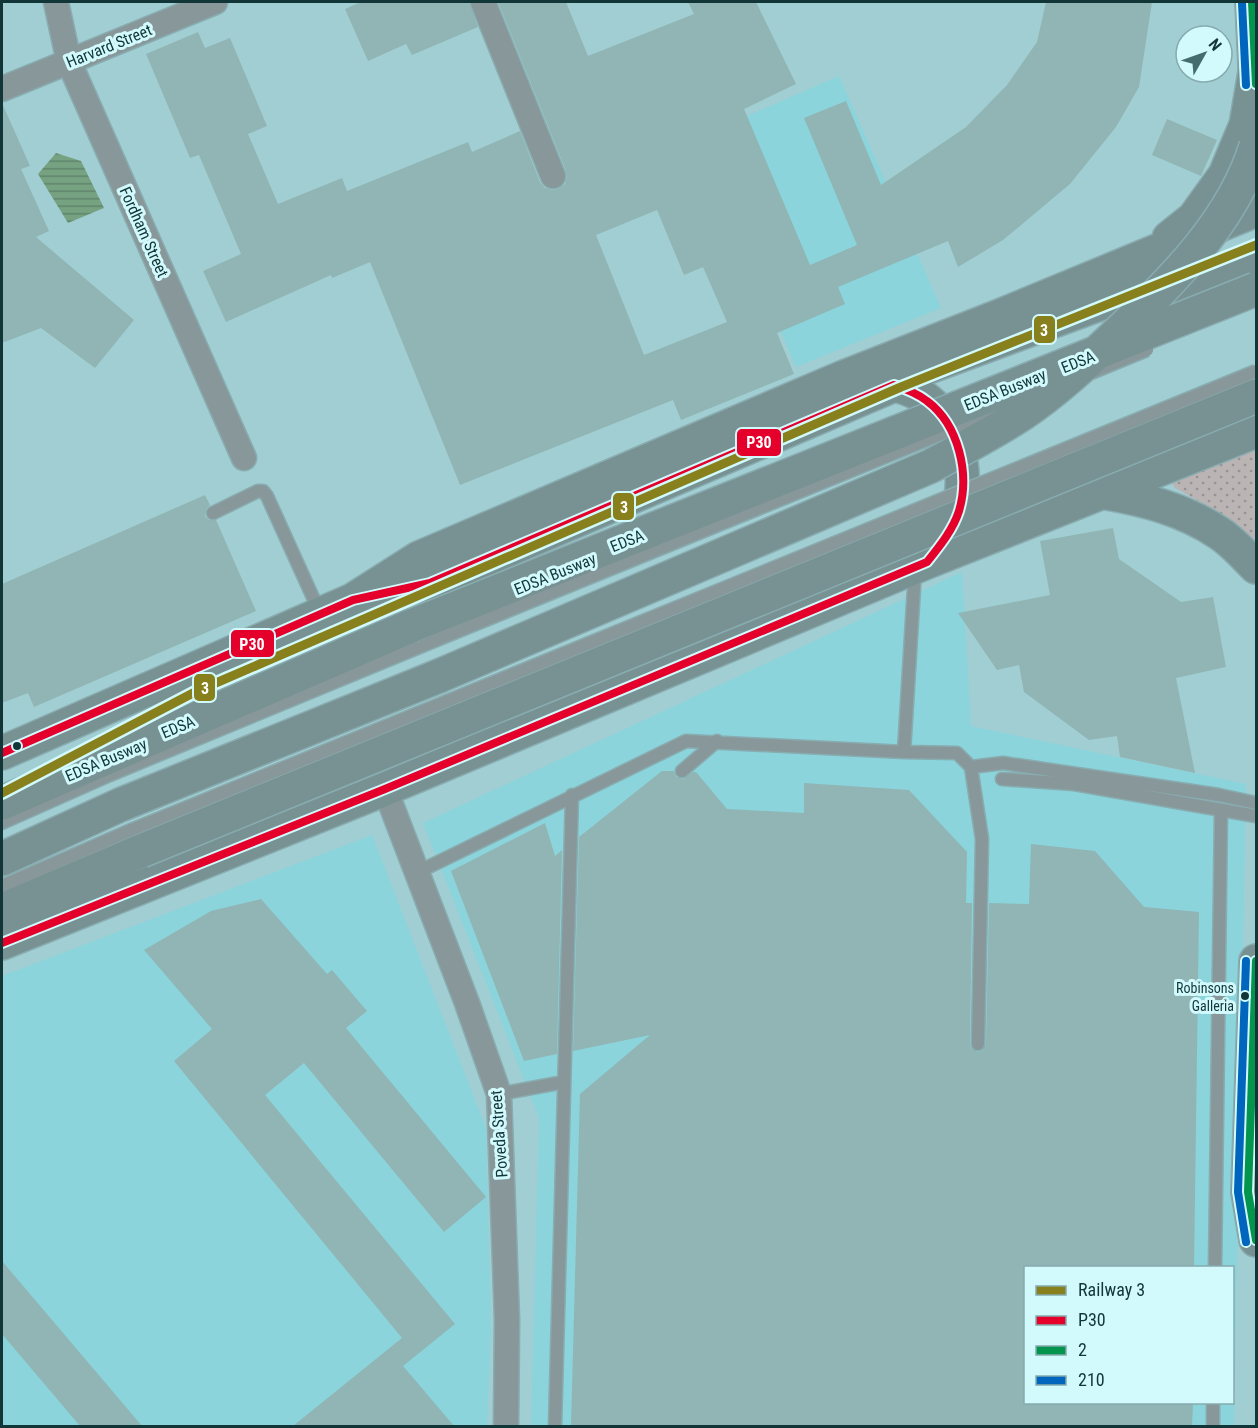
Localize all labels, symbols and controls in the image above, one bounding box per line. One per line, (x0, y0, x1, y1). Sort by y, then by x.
street label: Harvard Street (63, 20, 155, 72)
north arrow (1174, 24, 1234, 84)
text: N (1205, 35, 1226, 55)
street label: Fordham Street (116, 184, 172, 280)
line badge: 3 (1033, 315, 1056, 344)
text: 3 (1040, 321, 1048, 340)
street label: EDSA (1058, 347, 1098, 377)
street label: EDSA Busway (961, 365, 1049, 415)
line badge: P30 (736, 428, 782, 457)
text: P30 (746, 433, 772, 452)
line badge: 3 (612, 492, 635, 521)
text: 3 (620, 498, 628, 517)
street label: EDSA (607, 526, 647, 556)
street label: EDSA Busway (511, 549, 599, 599)
line badge: P30 (230, 629, 275, 658)
text: P30 (239, 635, 265, 654)
line badge: 3 (193, 673, 216, 702)
text: 3 (201, 679, 209, 698)
street label: EDSA (158, 711, 198, 743)
street label: EDSA Busway (62, 734, 150, 786)
unlabelled marker (11, 740, 23, 752)
place label: Robinsons Galleria (1176, 980, 1234, 1014)
marker: Robinsons Galleria (1239, 990, 1251, 1002)
street label: Poveda Street (486, 1089, 512, 1178)
legend (1024, 1266, 1234, 1404)
text: Railway 3 (1078, 1279, 1145, 1300)
text: P30 (1078, 1309, 1106, 1330)
text: 2 (1078, 1339, 1087, 1360)
text: 210 (1078, 1369, 1105, 1390)

